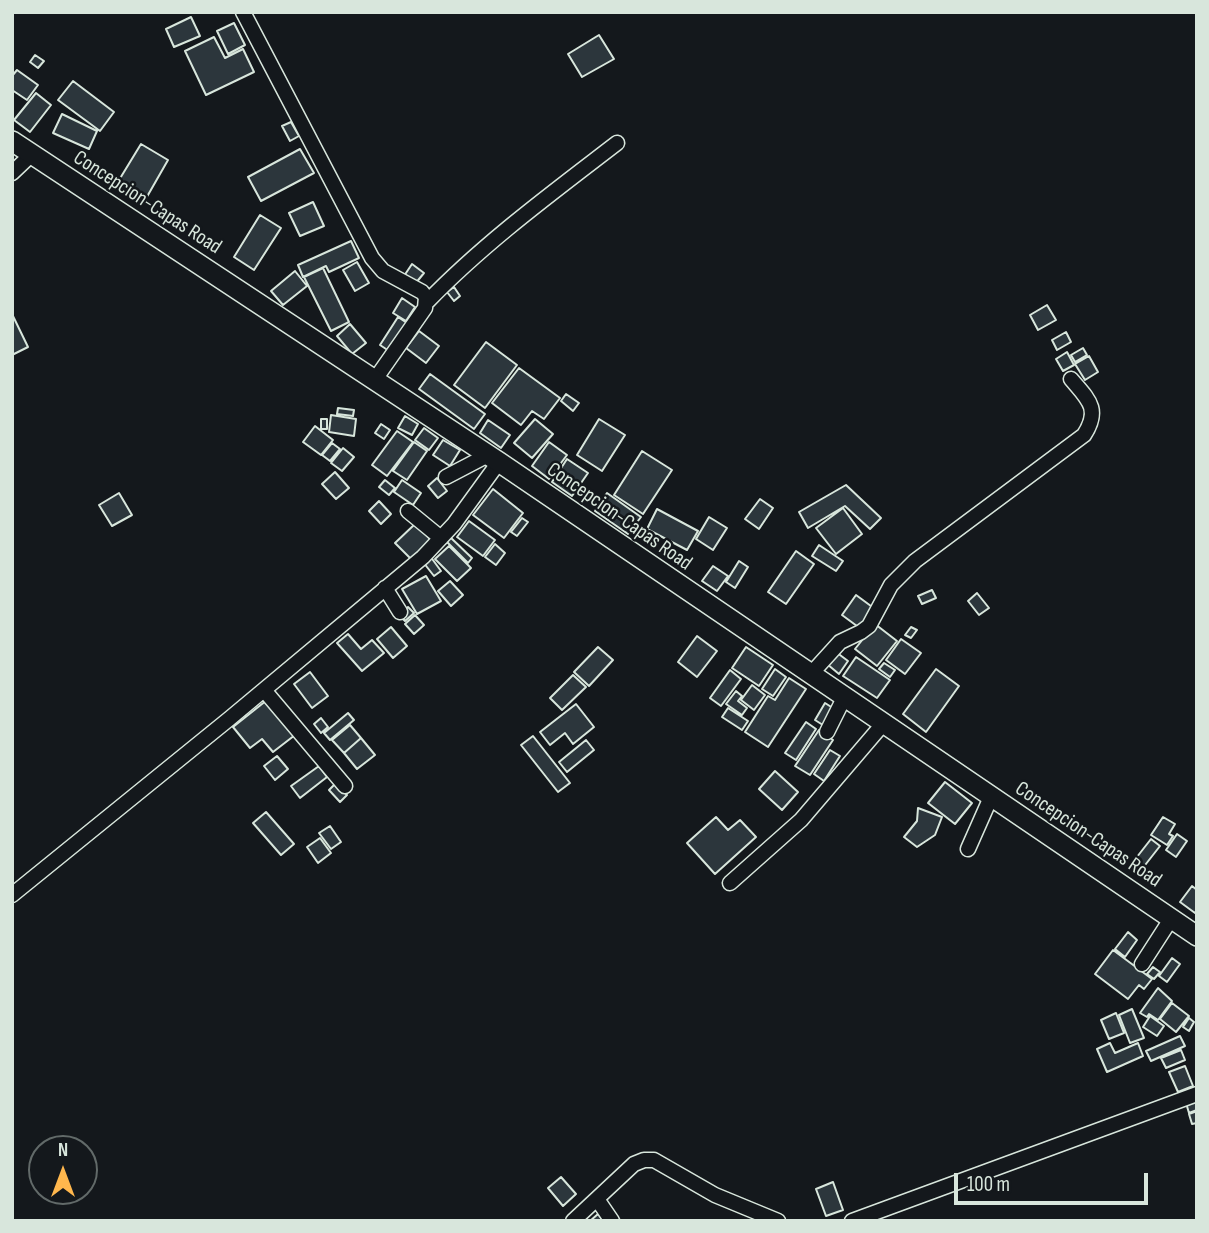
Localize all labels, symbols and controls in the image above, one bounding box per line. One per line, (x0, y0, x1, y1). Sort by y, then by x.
street label: Concepcion-Capas Road (68, 146, 226, 260)
street label: Concepcion-Capas Road (542, 458, 696, 576)
street label: Concepcion-Capas Road (1010, 777, 1166, 893)
north arrow (28, 1135, 98, 1205)
text: N (58, 1139, 68, 1162)
scale bar (957, 1160, 1151, 1204)
text: 100 m (967, 1172, 1010, 1197)

